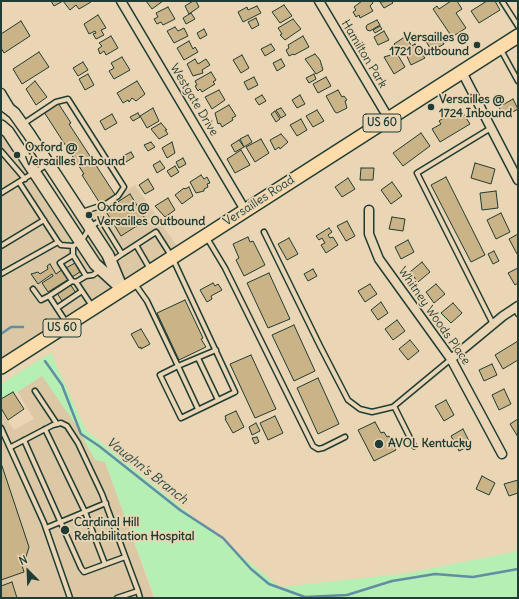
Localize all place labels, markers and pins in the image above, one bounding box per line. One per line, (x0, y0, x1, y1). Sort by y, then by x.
place label: Versailles @ 1721 Outbound (389, 31, 469, 59)
marker: Versailles @ 1721 Outbound (472, 40, 482, 50)
place label: Versailles @ 1724 Inbound (439, 93, 512, 121)
marker: Versailles @ 1724 Inbound (426, 102, 436, 112)
place label: Oxford @ Versailles Inbound (25, 141, 125, 169)
marker: Oxford @ Versailles Inbound (12, 150, 22, 160)
place label: Oxford @ Versailles Outbound (97, 201, 205, 229)
marker: Oxford @ Versailles Outbound (84, 210, 94, 220)
place label: AVOL Kentucky (388, 437, 472, 451)
marker: AVOL Kentucky (373, 438, 385, 450)
place label: Cardinal Hill Rehabilitation Hospital (74, 516, 194, 544)
marker: Cardinal Hill Rehabilitation Hospital (59, 524, 71, 536)

